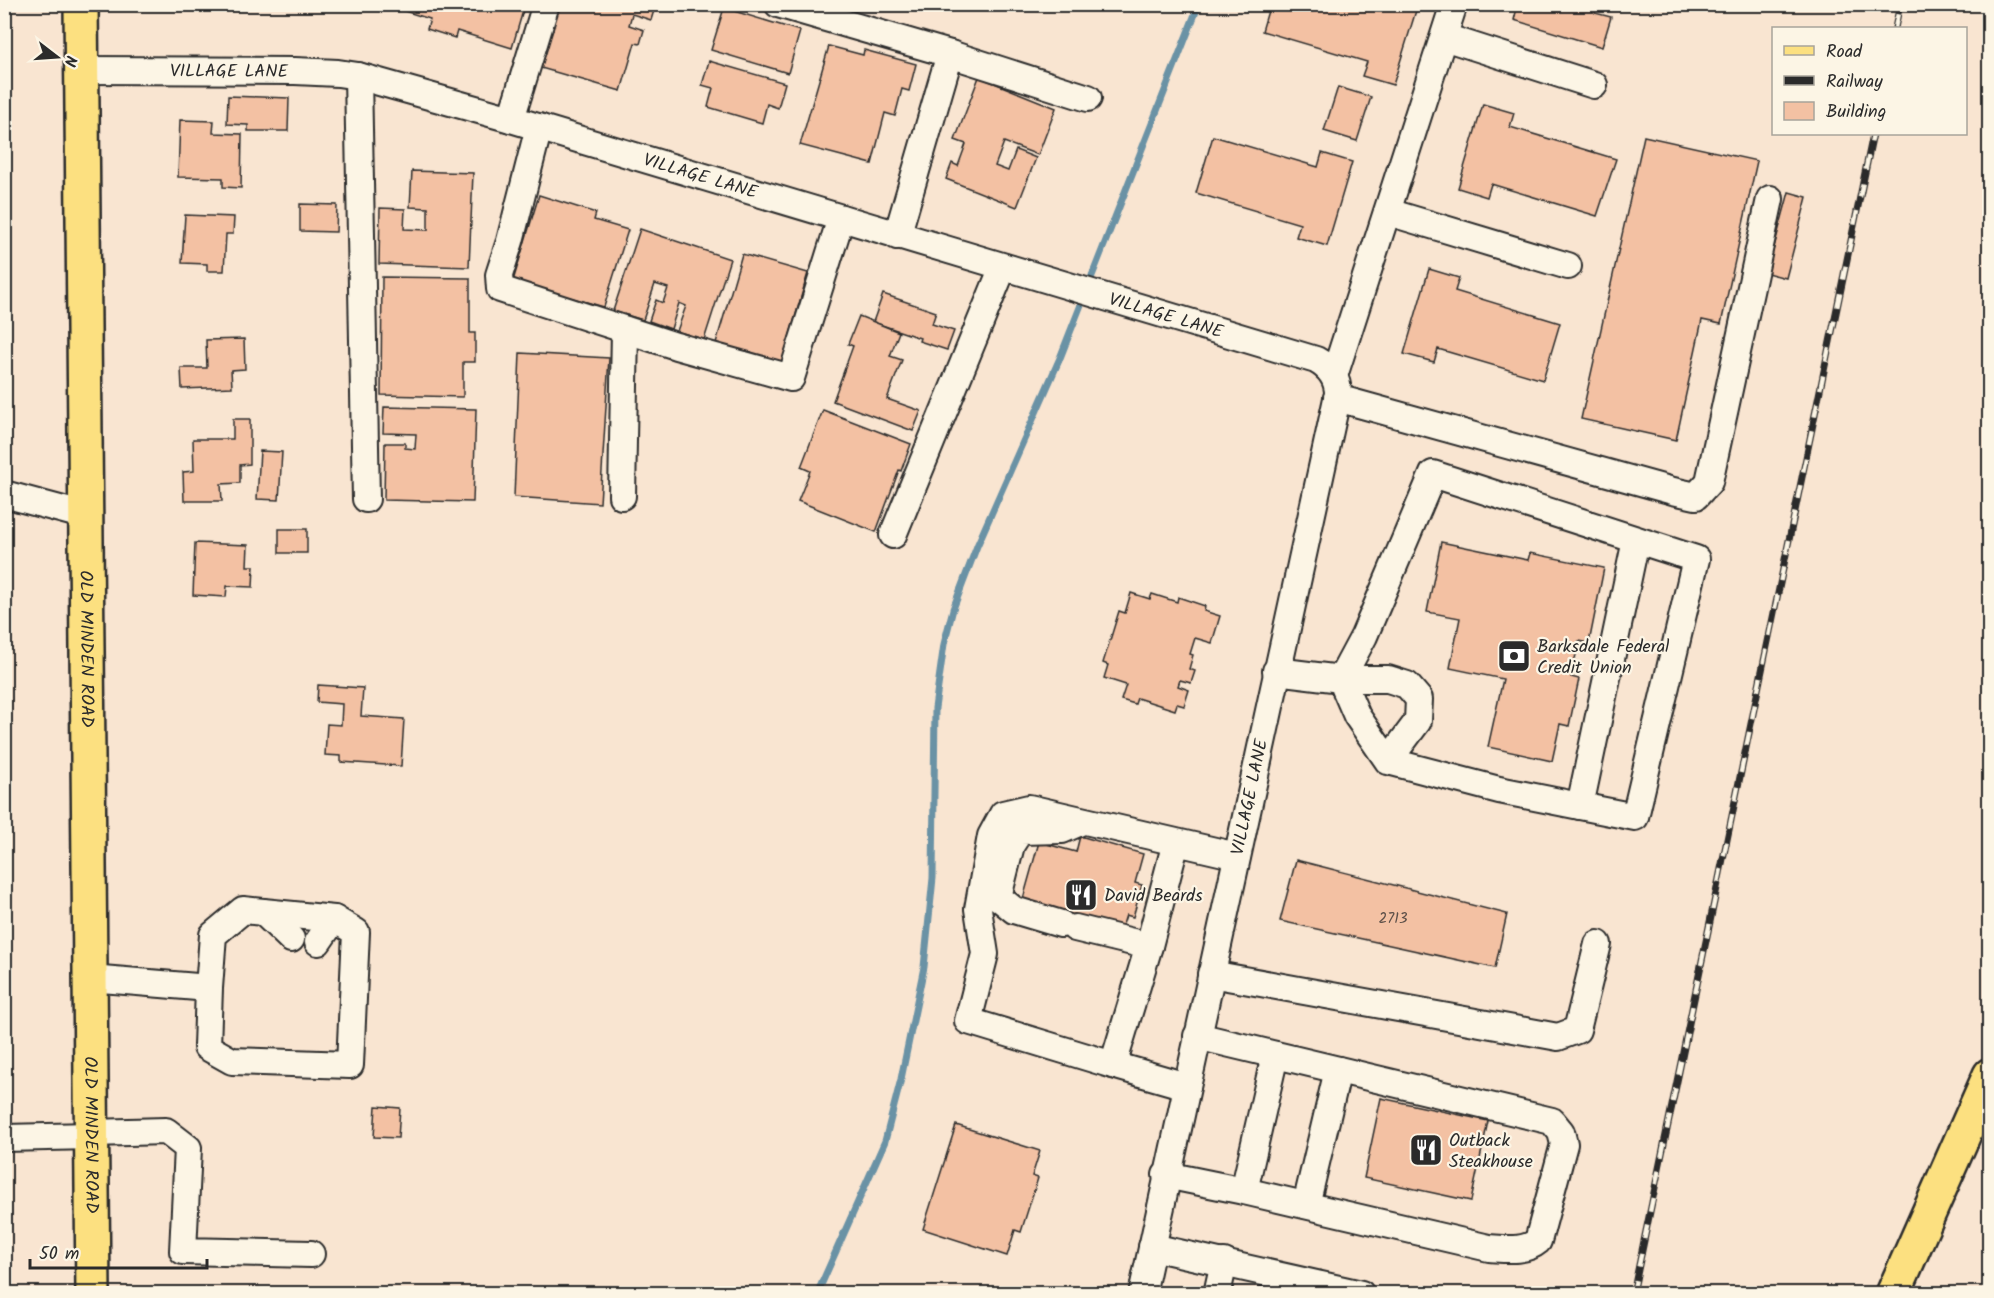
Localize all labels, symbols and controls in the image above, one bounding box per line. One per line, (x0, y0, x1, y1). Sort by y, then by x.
north arrow (27, 27, 87, 87)
legend (1772, 27, 1967, 135)
text: Road (1826, 38, 1863, 67)
text: N (56, 52, 83, 69)
street label: VILLAGE LANE (170, 57, 289, 87)
text: Railway (1826, 68, 1883, 97)
text: Building (1826, 98, 1886, 127)
street label: VILLAGE LANE (639, 146, 761, 208)
street label: VILLAGE LANE (1105, 286, 1227, 348)
street label: OLD MINDEN ROAD (70, 570, 101, 728)
place label: Barksdale Federal Credit Union (1537, 633, 1670, 683)
bank icon: Barksdale Federal Credit Union (1496, 638, 1532, 674)
street label: VILLAGE LANE (1224, 736, 1277, 858)
restaurant icon: David Beards (1063, 877, 1099, 913)
place label: David Beards (1104, 882, 1203, 911)
house number: 2713 (1379, 907, 1408, 931)
street label: OLD MINDEN ROAD (75, 1056, 105, 1214)
place label: Outback Steakhouse (1449, 1127, 1533, 1177)
restaurant icon: Outback Steakhouse (1408, 1132, 1444, 1168)
scale bar (30, 1232, 207, 1270)
text: 50 m (39, 1240, 79, 1269)

